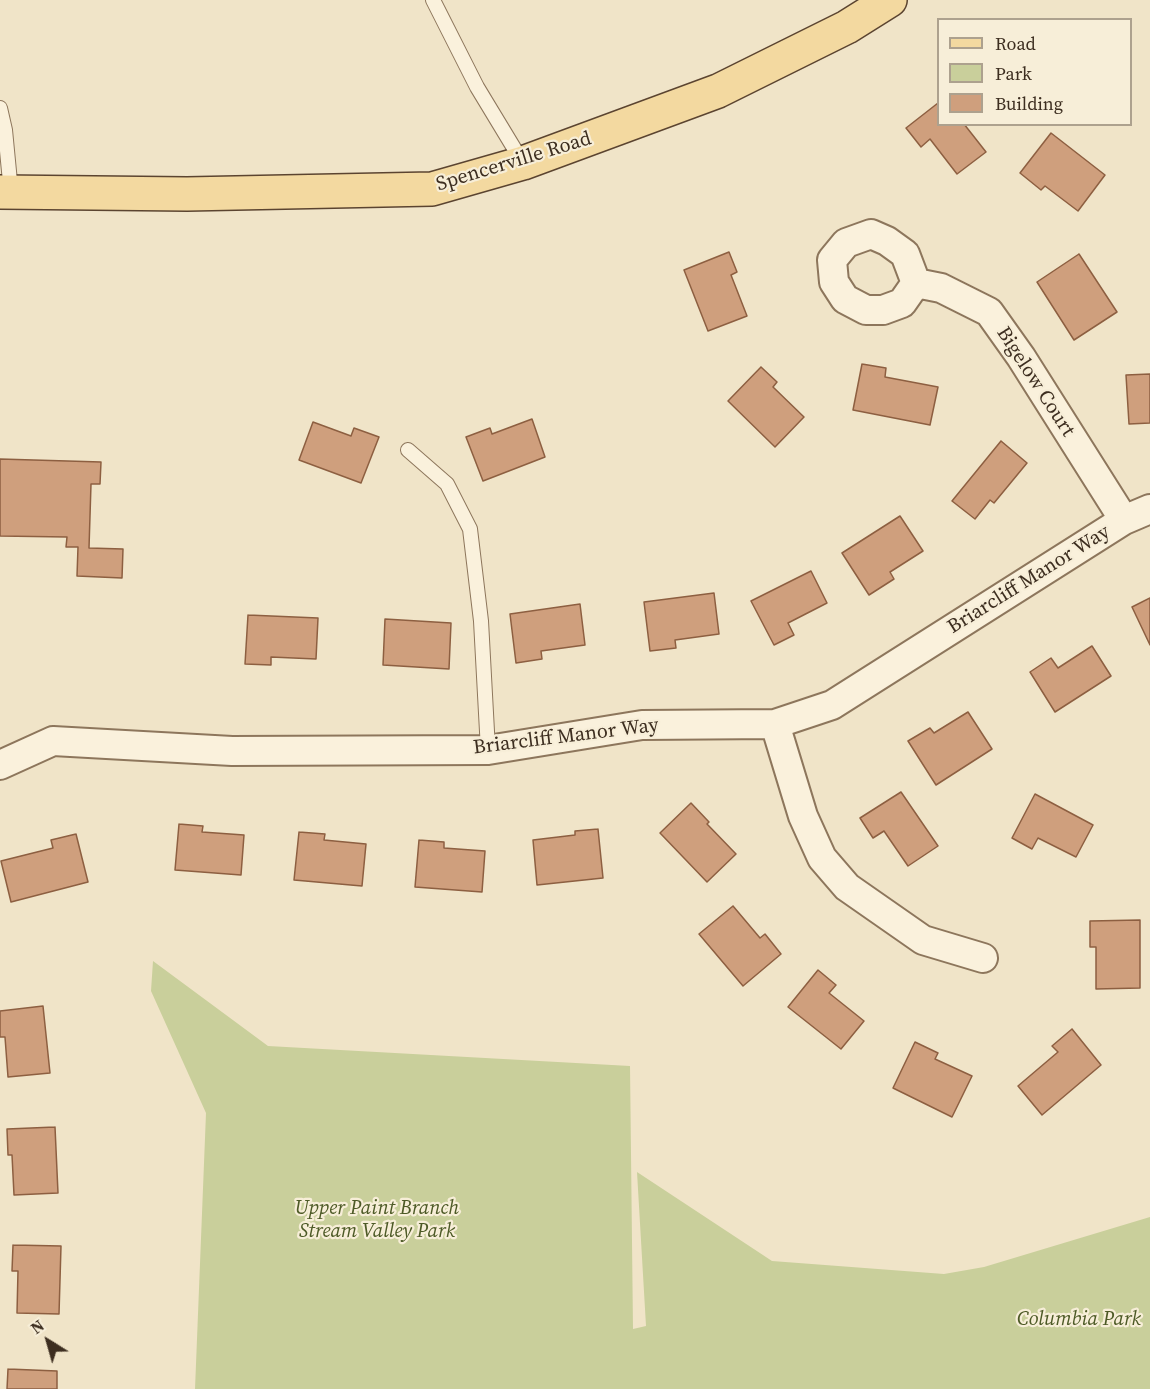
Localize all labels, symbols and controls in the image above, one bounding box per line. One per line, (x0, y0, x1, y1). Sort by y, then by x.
legend (937, 18, 1132, 126)
text: Road (995, 31, 1036, 56)
text: Park (995, 61, 1032, 86)
text: Building (995, 91, 1063, 116)
street label: Spencerville Road (434, 127, 594, 197)
street label: Bigelow Court (991, 323, 1079, 441)
street label: Briarcliff Manor Way (944, 520, 1114, 640)
street label: Briarcliff Manor Way (472, 714, 660, 760)
park label: Upper Paint Branch Stream Valley Park (295, 1197, 459, 1244)
park label: Columbia Park (1017, 1308, 1141, 1332)
north arrow (18, 1311, 78, 1371)
text: N (26, 1314, 48, 1339)

